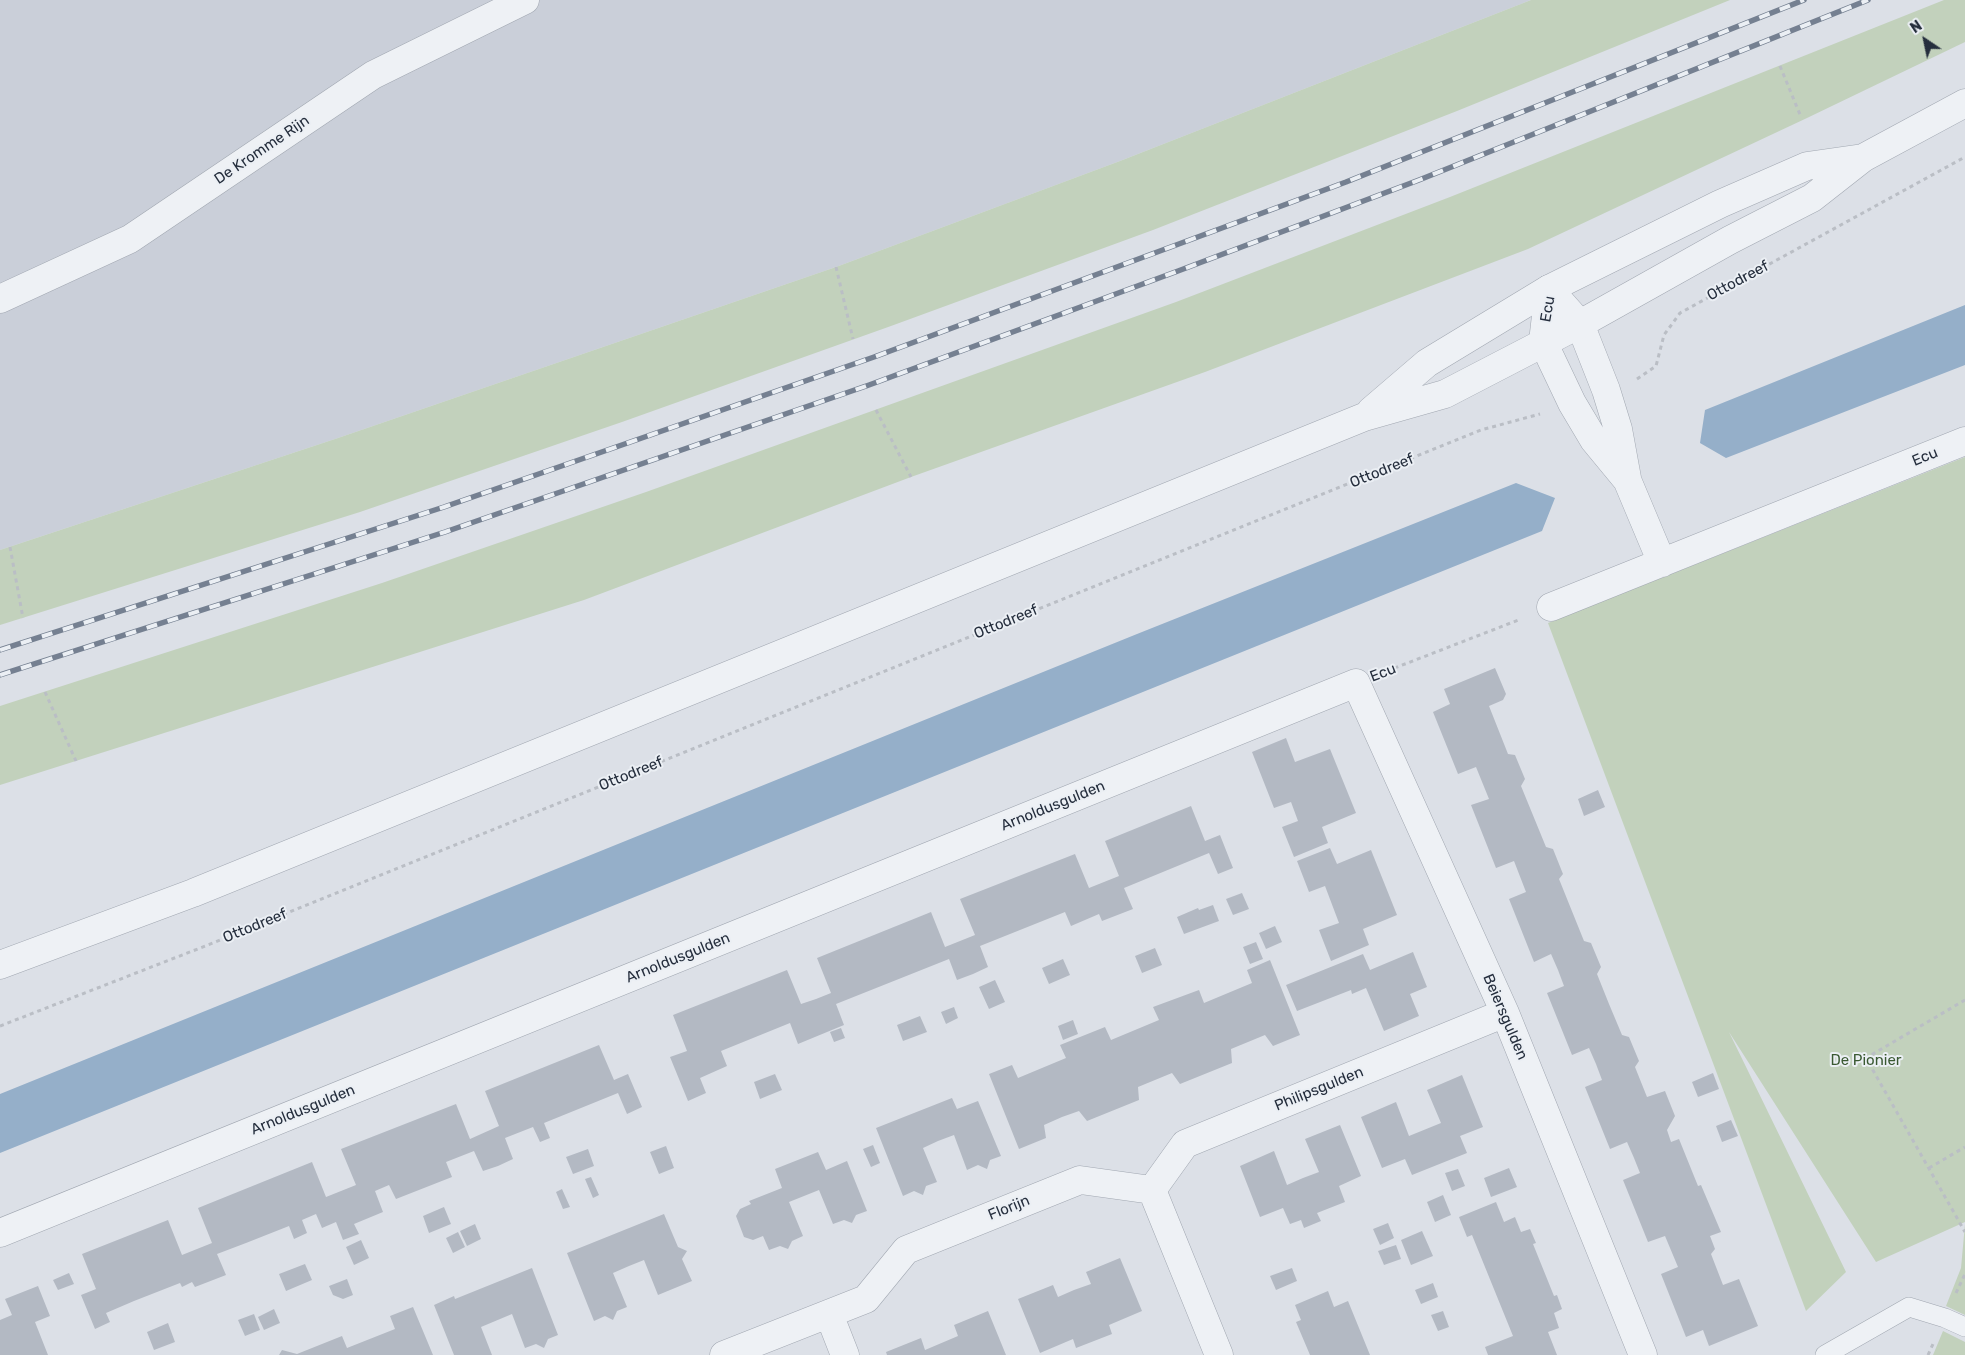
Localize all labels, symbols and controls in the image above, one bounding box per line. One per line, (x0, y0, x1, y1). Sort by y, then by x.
north arrow (1900, 15, 1950, 65)
text: N (1907, 17, 1925, 37)
street label: De Kromme Rijn (211, 112, 313, 188)
street label: Ottodreef (1704, 257, 1772, 305)
street label: Ecu (1537, 294, 1559, 324)
street label: Ecu (1909, 444, 1941, 470)
street label: Ottodreef (1347, 450, 1417, 492)
street label: Ottodreef (971, 601, 1041, 643)
street label: Ecu (1367, 660, 1399, 686)
street label: Ottodreef (596, 753, 666, 795)
street label: Arnoldusgulden (998, 777, 1108, 835)
street label: Ottodreef (220, 905, 290, 947)
street label: Arnoldusgulden (623, 929, 733, 987)
street label: Beiersgulden (1479, 971, 1531, 1063)
park label: De Pionier (1830, 1052, 1902, 1070)
street label: Philipsgulden (1272, 1063, 1366, 1115)
street label: Arnoldusgulden (248, 1081, 358, 1139)
street label: Florijn (986, 1192, 1032, 1224)

